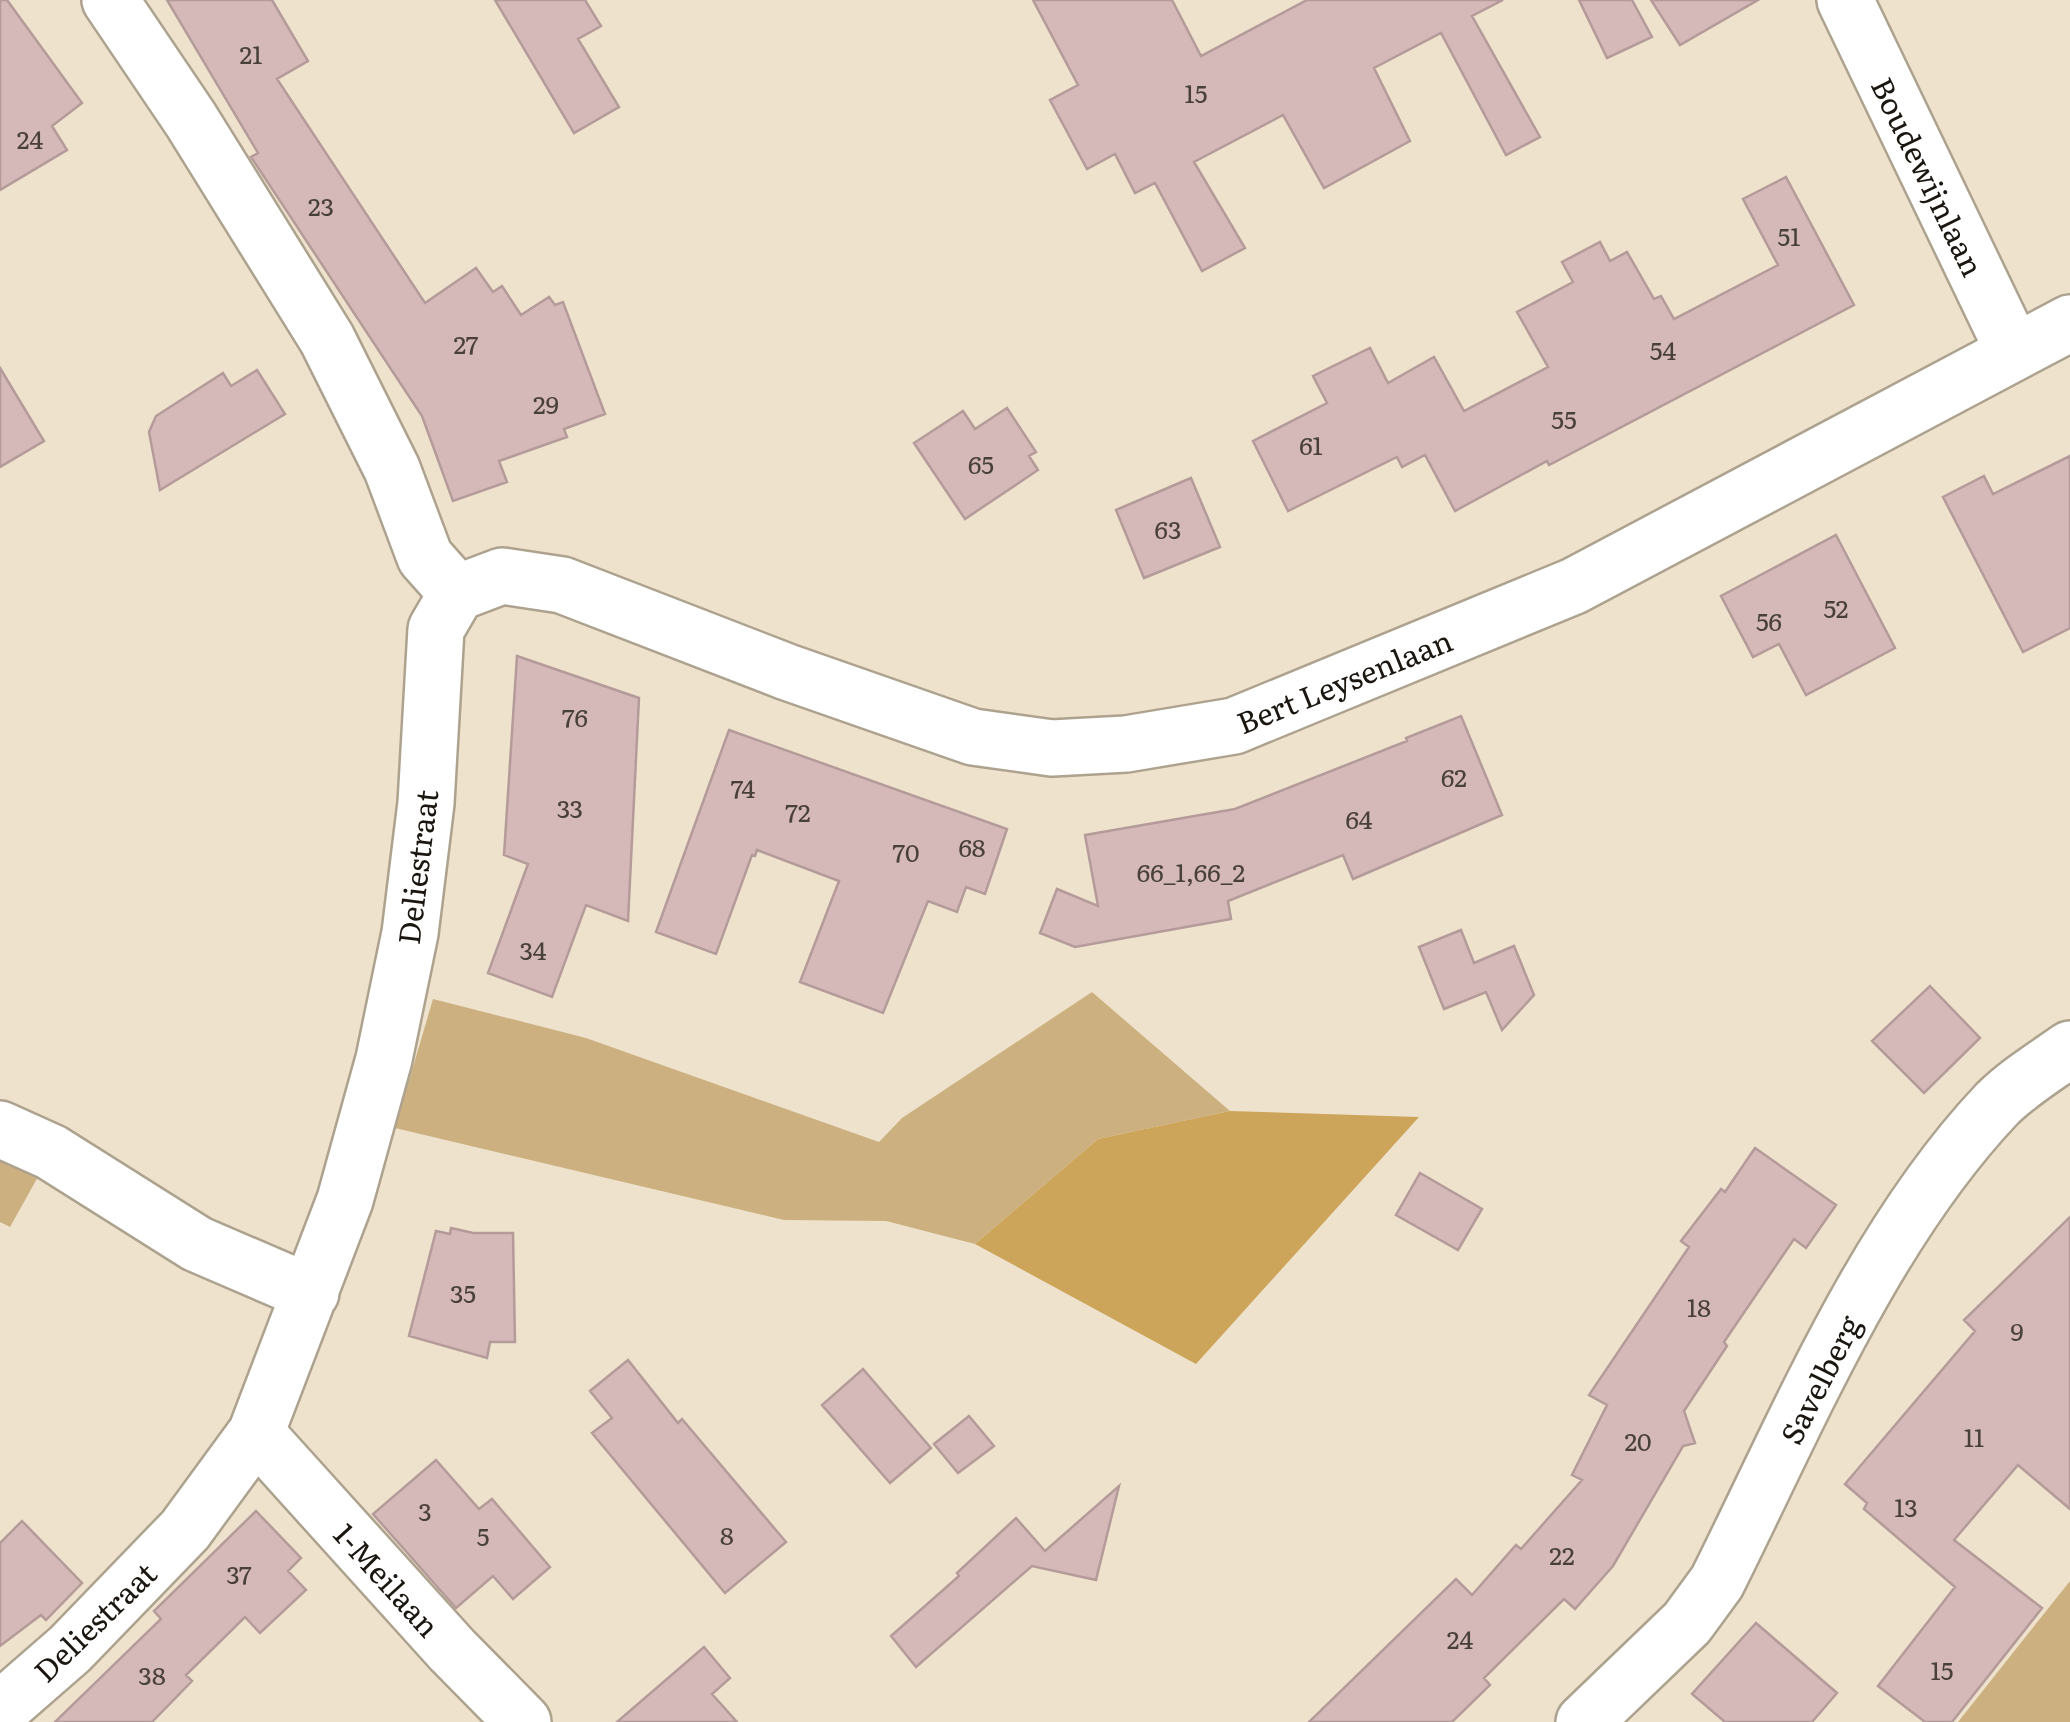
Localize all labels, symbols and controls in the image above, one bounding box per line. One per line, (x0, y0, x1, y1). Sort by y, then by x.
house number: 21 (240, 35, 262, 72)
street label: Boudewijnlaan (1862, 69, 1996, 283)
house number: 15 (1185, 74, 1207, 111)
house number: 24 (17, 120, 43, 157)
house number: 23 (308, 187, 334, 224)
house number: 51 (1778, 217, 1800, 254)
house number: 27 (453, 325, 479, 362)
house number: 54 (1650, 331, 1676, 368)
house number: 29 (533, 385, 559, 422)
house number: 55 (1551, 400, 1577, 437)
house number: 61 (1299, 426, 1323, 463)
house number: 65 (968, 445, 994, 482)
house number: 63 (1155, 510, 1181, 547)
house number: 52 (1823, 589, 1849, 626)
house number: 56 (1756, 602, 1782, 639)
street label: Bert Leysenlaan (1230, 617, 1458, 743)
house number: 76 (562, 698, 588, 735)
house number: 62 (1441, 758, 1467, 795)
house number: 74 (731, 769, 756, 806)
street label: Deliestraat (385, 787, 447, 947)
house number: 33 (557, 789, 583, 826)
house number: 72 (785, 793, 811, 830)
house number: 64 (1345, 800, 1373, 837)
house number: 68 (958, 828, 986, 865)
house number: 70 (892, 833, 920, 870)
house number: 66_1,66_2 (1137, 853, 1245, 890)
house number: 34 (519, 931, 547, 968)
house number: 35 (450, 1274, 476, 1311)
house number: 18 (1687, 1288, 1711, 1325)
street label: Savelberg (1768, 1307, 1870, 1451)
house number: 9 (2010, 1312, 2024, 1349)
house number: 11 (1964, 1418, 1984, 1455)
house number: 20 (1624, 1422, 1652, 1459)
house number: 13 (1894, 1488, 1918, 1525)
house number: 3 (418, 1492, 432, 1529)
street label: 1-Meilaan (325, 1512, 451, 1646)
house number: 8 (720, 1516, 734, 1553)
house number: 5 (477, 1517, 489, 1554)
house number: 22 (1549, 1536, 1575, 1573)
street label: Deliestraat (23, 1551, 165, 1691)
house number: 37 (226, 1555, 252, 1592)
house number: 24 (1447, 1620, 1473, 1657)
house number: 15 (1931, 1651, 1953, 1688)
house number: 38 (138, 1656, 166, 1693)

